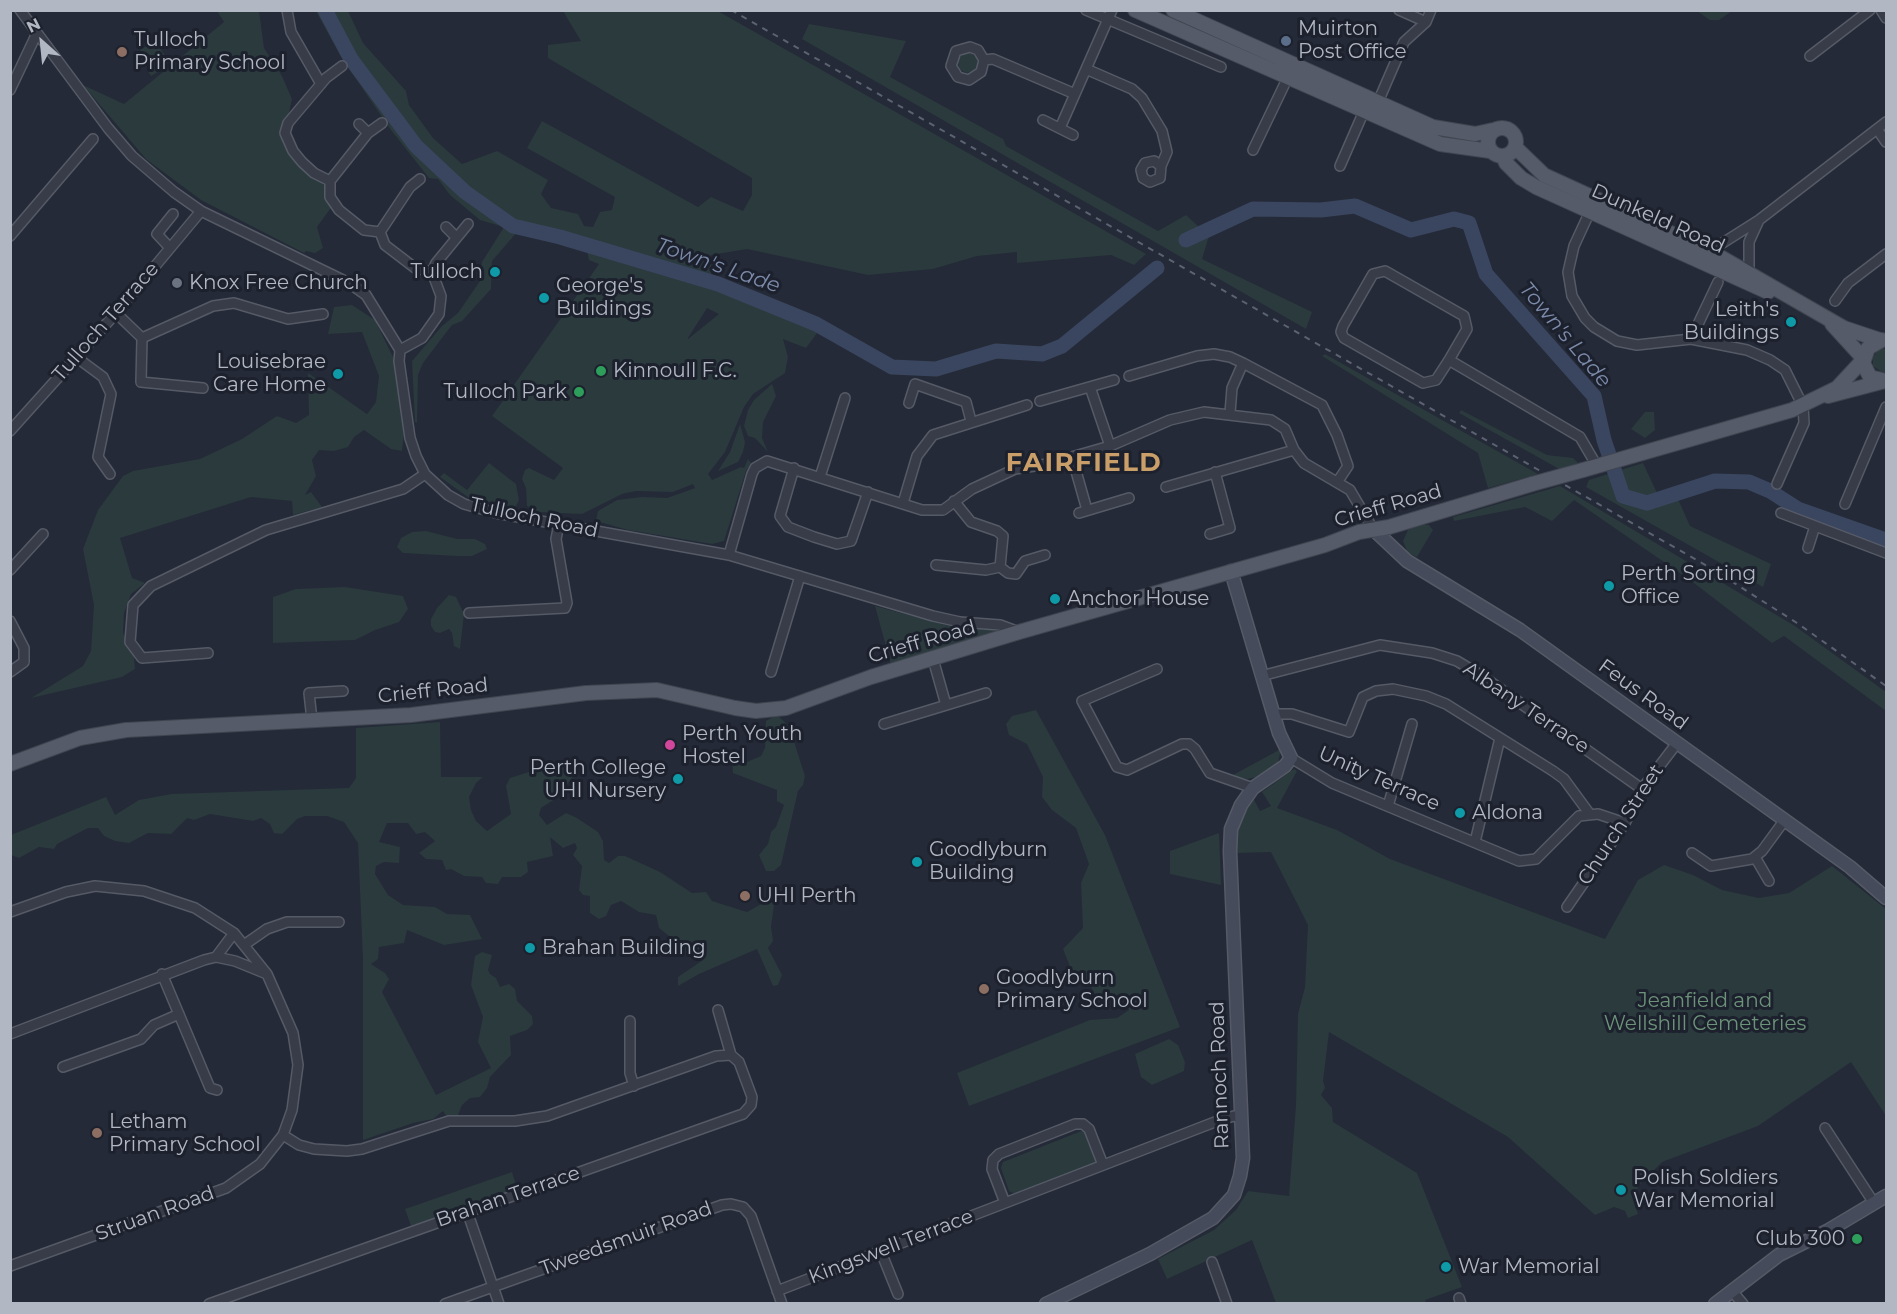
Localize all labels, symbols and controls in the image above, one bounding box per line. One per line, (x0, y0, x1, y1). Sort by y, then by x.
north arrow (12, 12, 72, 72)
text: N (24, 14, 44, 37)
place label: Muirton Post Office (1298, 17, 1407, 64)
place label: Tulloch Primary School (134, 28, 286, 75)
marker: Muirton Post Office (1279, 34, 1293, 48)
marker: Tulloch Primary School (115, 45, 129, 59)
street label: Dunkeld Road (1588, 179, 1728, 259)
water label: Town's Lade (653, 233, 783, 299)
street label: Tulloch Terrace (48, 257, 164, 387)
place label: Tulloch (410, 260, 483, 284)
marker: Tulloch (488, 265, 502, 279)
place label: Knox Free Church (189, 271, 368, 295)
place label: George's Buildings (556, 274, 651, 321)
marker: Knox Free Church (170, 276, 184, 290)
water label: Town's Lade (1514, 277, 1616, 393)
marker: George's Buildings (537, 291, 551, 305)
place label: Leith's Buildings (1684, 298, 1779, 345)
marker: Leith's Buildings (1784, 315, 1798, 329)
place label: Louisebrae Care Home (213, 350, 326, 397)
place label: Kinnoull F.C. (613, 359, 737, 383)
marker: Kinnoull F.C. (594, 364, 608, 378)
marker: Louisebrae Care Home (331, 367, 345, 381)
place label: Tulloch Park (444, 380, 567, 404)
marker: Tulloch Park (572, 385, 586, 399)
district label: FAIRFIELD (1006, 447, 1162, 479)
street label: Crieff Road (1332, 479, 1444, 533)
street label: Tulloch Road (468, 493, 600, 543)
place label: Perth Sorting Office (1621, 562, 1756, 609)
marker: Perth Sorting Office (1602, 579, 1616, 593)
place label: Anchor House (1067, 587, 1209, 611)
marker: Anchor House (1048, 592, 1062, 606)
street label: Crieff Road (866, 615, 978, 669)
street label: Feus Road (1593, 654, 1693, 736)
street label: Albany Terrace (1458, 657, 1594, 759)
street label: Crieff Road (377, 673, 489, 709)
place label: Perth Youth Hostel (682, 722, 803, 769)
marker: Perth Youth Hostel (663, 738, 677, 752)
street label: Unity Terrace (1314, 741, 1444, 817)
place label: Perth College UHI Nursery (530, 756, 666, 803)
street label: Church Street (1573, 760, 1669, 890)
marker: Perth College UHI Nursery (671, 772, 685, 786)
place label: Aldona (1472, 801, 1543, 825)
marker: Aldona (1453, 806, 1467, 820)
place label: Goodlyburn Building (929, 838, 1048, 885)
marker: Goodlyburn Building (910, 855, 924, 869)
place label: UHI Perth (757, 884, 857, 908)
marker: UHI Perth (738, 889, 752, 903)
place label: Brahan Building (542, 936, 706, 960)
marker: Brahan Building (523, 941, 537, 955)
place label: Goodlyburn Primary School (996, 966, 1148, 1013)
marker: Goodlyburn Primary School (977, 982, 991, 996)
park label: Jeanfield and Wellshill Cemeteries (1604, 989, 1806, 1036)
street label: Rannoch Road (1205, 1001, 1235, 1149)
place label: Letham Primary School (109, 1110, 261, 1157)
marker: Letham Primary School (90, 1126, 104, 1140)
street label: Brahan Terrace (433, 1161, 583, 1233)
place label: Polish Soldiers War Memorial (1633, 1166, 1778, 1213)
street label: Struan Road (92, 1181, 218, 1247)
marker: Polish Soldiers War Memorial (1614, 1183, 1628, 1197)
street label: Tweedsmuir Road (537, 1197, 715, 1281)
street label: Kingswell Terrace (805, 1205, 977, 1289)
place label: Club 300 (1755, 1227, 1845, 1251)
marker: Club 300 (1850, 1232, 1864, 1246)
place label: War Memorial (1458, 1255, 1600, 1279)
marker: War Memorial (1439, 1260, 1453, 1274)

